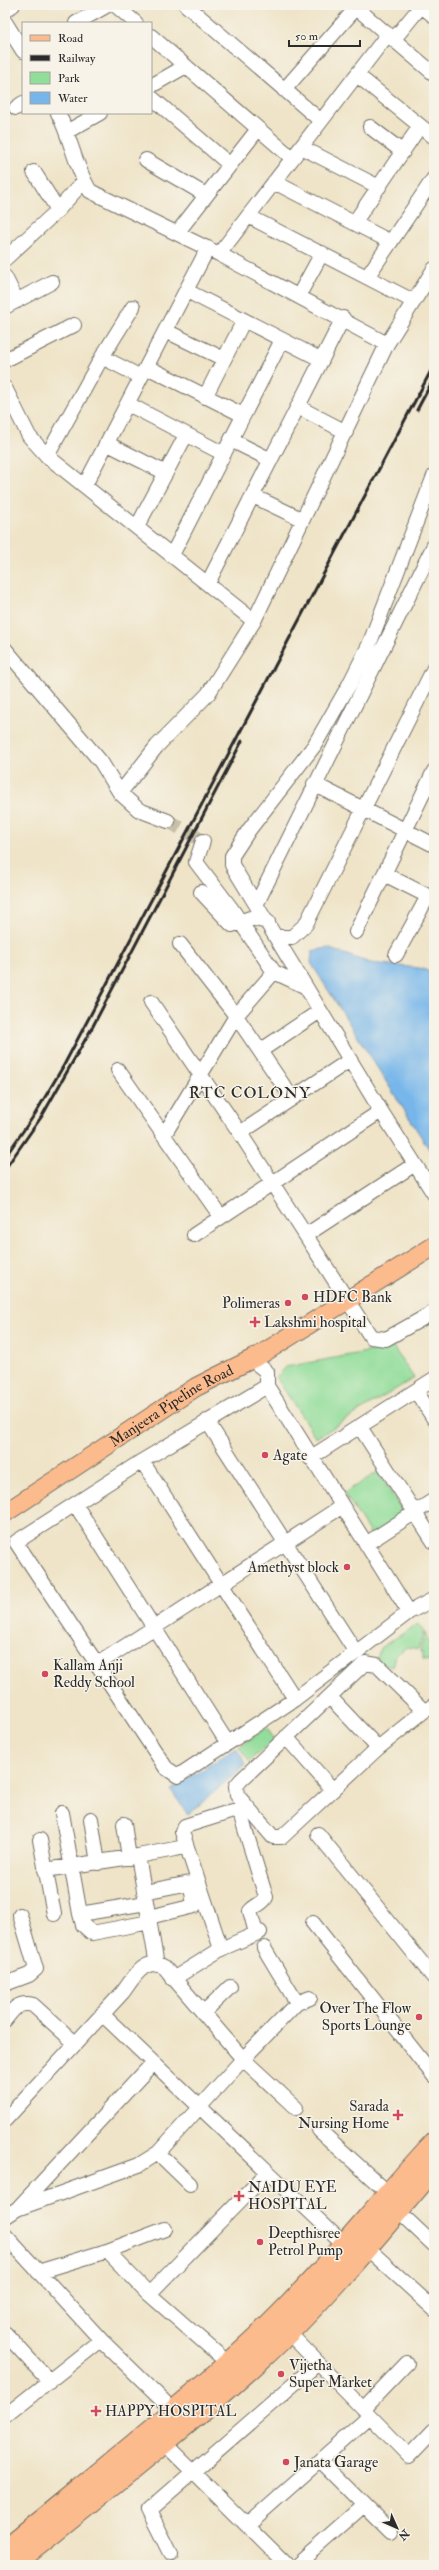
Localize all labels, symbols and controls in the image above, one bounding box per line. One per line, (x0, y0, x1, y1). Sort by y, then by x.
legend (22, 22, 152, 114)
scale bar (289, 22, 360, 48)
text: 50 m (295, 29, 319, 44)
text: Road (58, 31, 83, 46)
text: Railway (58, 51, 96, 66)
text: Park (58, 71, 80, 86)
text: Water (57, 91, 88, 106)
district label: RTC COLONY (189, 1083, 311, 1103)
place label: HDFC Bank (313, 1288, 392, 1307)
marker: HDFC Bank (300, 1292, 310, 1302)
place label: Polimeras (222, 1294, 280, 1313)
marker: Polimeras (283, 1298, 293, 1308)
place label: Lakshmi hospital (264, 1313, 367, 1333)
marker: Lakshmi hospital (249, 1316, 261, 1328)
street label: Manjeera Pipeline Road (106, 1361, 237, 1451)
place label: Agate (272, 1446, 307, 1465)
marker: Agate (260, 1450, 270, 1460)
place label: Amethyst block (247, 1558, 339, 1577)
marker: Amethyst block (342, 1562, 352, 1572)
place label: Kallam Anji Reddy School (53, 1656, 135, 1692)
marker: Kallam Anji Reddy School (40, 1669, 50, 1679)
place label: Over The Flow Sports Lounge (319, 1999, 412, 2036)
marker: Over The Flow Sports Lounge (414, 2012, 424, 2022)
place label: Sarada Nursing Home (298, 2097, 390, 2133)
marker: Sarada Nursing Home (392, 2109, 404, 2121)
place label: NAIDU EYE HOSPITAL (248, 2178, 337, 2214)
marker: NAIDU EYE HOSPITAL (233, 2190, 245, 2202)
place label: Deepthisree Petrol Pump (268, 2224, 343, 2261)
marker: Deepthisree Petrol Pump (255, 2237, 265, 2247)
place label: Vijetha Super Market (289, 2356, 372, 2393)
marker: Vijetha Super Market (276, 2369, 286, 2379)
place label: HAPPY HOSPITAL (105, 2402, 237, 2421)
marker: HAPPY HOSPITAL (90, 2405, 102, 2417)
place label: Janata Garage (293, 2453, 378, 2473)
marker: Janata Garage (281, 2457, 291, 2467)
north arrow (377, 2508, 417, 2548)
text: N (395, 2526, 413, 2544)

